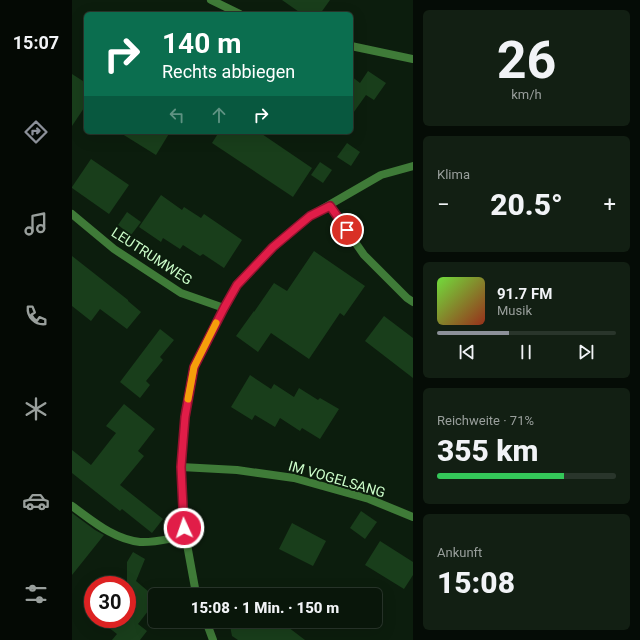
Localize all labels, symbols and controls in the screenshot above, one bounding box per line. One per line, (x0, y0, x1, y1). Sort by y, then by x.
text: 140 m (162, 27, 241, 60)
icon: right (96, 28, 148, 80)
text: 26 (497, 30, 556, 91)
text: 15:07 (13, 32, 59, 53)
text: Rechts abbiegen (162, 61, 295, 82)
text: km/h (511, 87, 542, 102)
icon: left (166, 104, 188, 126)
icon: ahead (208, 104, 230, 126)
icon: right (250, 104, 272, 126)
icon: directions (22, 118, 50, 146)
text: Klima (437, 167, 470, 182)
text: 20.5° (490, 187, 563, 222)
text: − (437, 192, 450, 217)
text: + (604, 192, 616, 217)
icon: music (22, 210, 50, 238)
pin (330, 213, 364, 247)
icon: arrive (336, 219, 358, 241)
street label: LEUTRUMWEG (109, 224, 195, 288)
text: 91.7 FM (497, 285, 552, 303)
icon: phone (22, 302, 50, 330)
text: Musik (497, 303, 532, 318)
icon: previous (456, 341, 478, 363)
icon: pause (515, 341, 537, 363)
icon: next (575, 341, 597, 363)
icon: climate (22, 395, 50, 423)
text: Reichweite · 71% (437, 413, 534, 428)
text: 355 km (437, 433, 539, 468)
street label: IM VOGELSANG (287, 458, 387, 500)
icon: car (22, 487, 50, 515)
position arrow (163, 507, 205, 549)
text: Ankunft (437, 545, 482, 560)
text: 15:08 (437, 565, 515, 600)
speed limit sign: 30 (84, 576, 136, 628)
icon: filters (22, 580, 50, 608)
text: 15:08 · 1 Min. · 150 m (191, 599, 339, 617)

